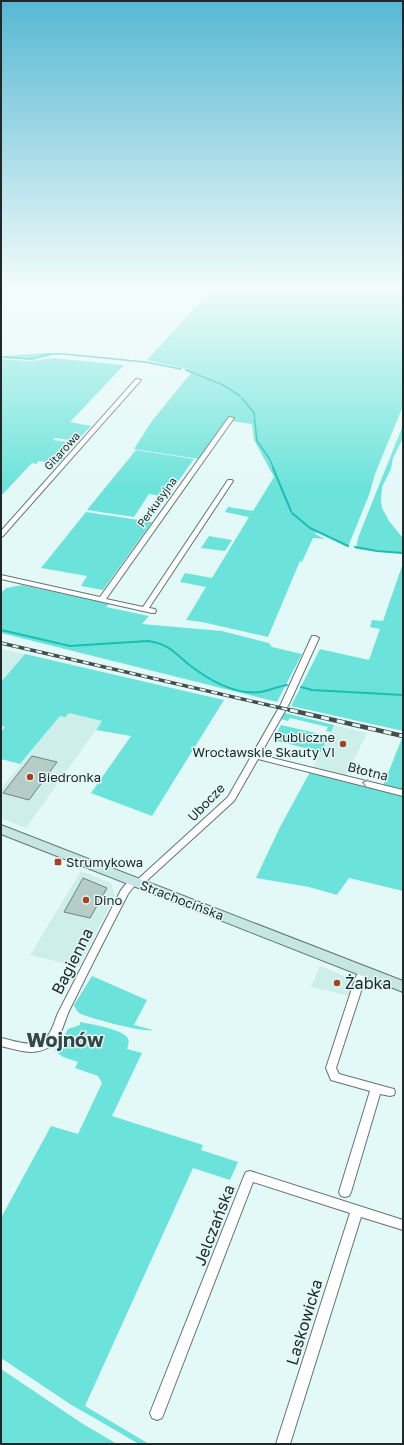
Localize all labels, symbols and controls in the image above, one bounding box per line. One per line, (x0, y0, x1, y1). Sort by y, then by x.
street label: Gitarowa (41, 429, 82, 472)
street label: Perkusyjna (134, 474, 179, 529)
place label: Publiczne Wrocławskie Skauty VI (193, 729, 335, 760)
marker: Publiczne Wrocławskie Skauty VI (338, 739, 348, 749)
street label: Błotna (346, 758, 390, 784)
place label: Biedronka (38, 769, 101, 785)
marker: Biedronka (25, 772, 35, 782)
street label: Ubocze (184, 780, 228, 824)
one-way arrow (362, 780, 368, 788)
place label: Strumykowa (66, 854, 143, 870)
marker: Strumykowa (53, 857, 63, 867)
street label: Strachocińska (138, 877, 226, 923)
place label: Dino (94, 892, 123, 908)
marker: Dino (81, 895, 91, 905)
street label: Bagienna (47, 924, 97, 998)
place label: Żabka (345, 973, 391, 993)
marker: Żabka (332, 978, 342, 988)
district label: Wojnów (26, 1027, 104, 1051)
street label: Jelczańska (189, 1182, 239, 1268)
street label: Laskowicka (281, 1277, 327, 1367)

